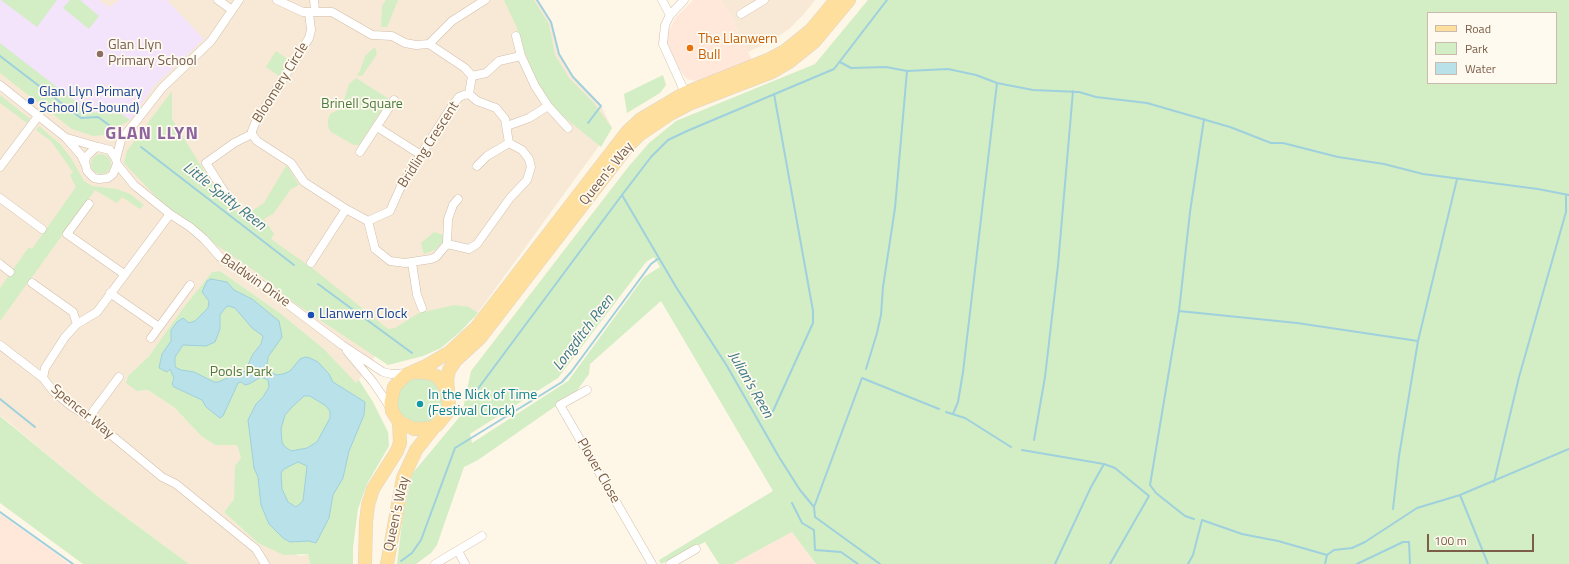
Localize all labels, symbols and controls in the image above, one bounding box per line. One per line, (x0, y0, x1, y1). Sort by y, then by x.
legend (1427, 12, 1557, 84)
text: Road (1465, 19, 1491, 38)
place label: The Llanwern Bull (698, 32, 777, 64)
place label: Glan Llyn Primary School (108, 38, 197, 70)
text: Park (1465, 39, 1488, 58)
street label: Bloomery Circle (250, 40, 312, 126)
marker: The Llanwern Bull (685, 43, 695, 53)
marker: Glan Llyn Primary School (95, 49, 105, 59)
text: Water (1465, 59, 1496, 78)
place label: Glan Llyn Primary School (S-bound) (39, 85, 142, 118)
marker: Glan Llyn Primary School (S-bound) (26, 96, 36, 106)
park label: Brinell Square (321, 97, 403, 113)
street label: Bridling Crescent (395, 99, 463, 191)
district label: GLAN LLYN (105, 124, 199, 146)
street label: Queen's Way (576, 139, 638, 209)
water label: Little Spitty Reen (179, 159, 269, 235)
street label: Baldwin Drive (217, 251, 293, 311)
water label: Longditch Reen (550, 292, 618, 374)
place label: Llanwern Clock (319, 307, 408, 323)
marker: Llanwern Clock (306, 310, 316, 320)
water label: Julian's Reen (724, 348, 776, 422)
park label: Pools Park (210, 365, 272, 381)
street label: Spencer Way (47, 381, 117, 443)
place label: In the Nick of Time (Festival Clock) (428, 388, 537, 420)
marker: In the Nick of Time (Festival Clock) (415, 399, 425, 409)
street label: Plover Close (573, 436, 623, 506)
street label: Queen's Way (381, 475, 413, 553)
scale bar (1429, 526, 1536, 552)
text: 100 m (1434, 531, 1467, 550)

